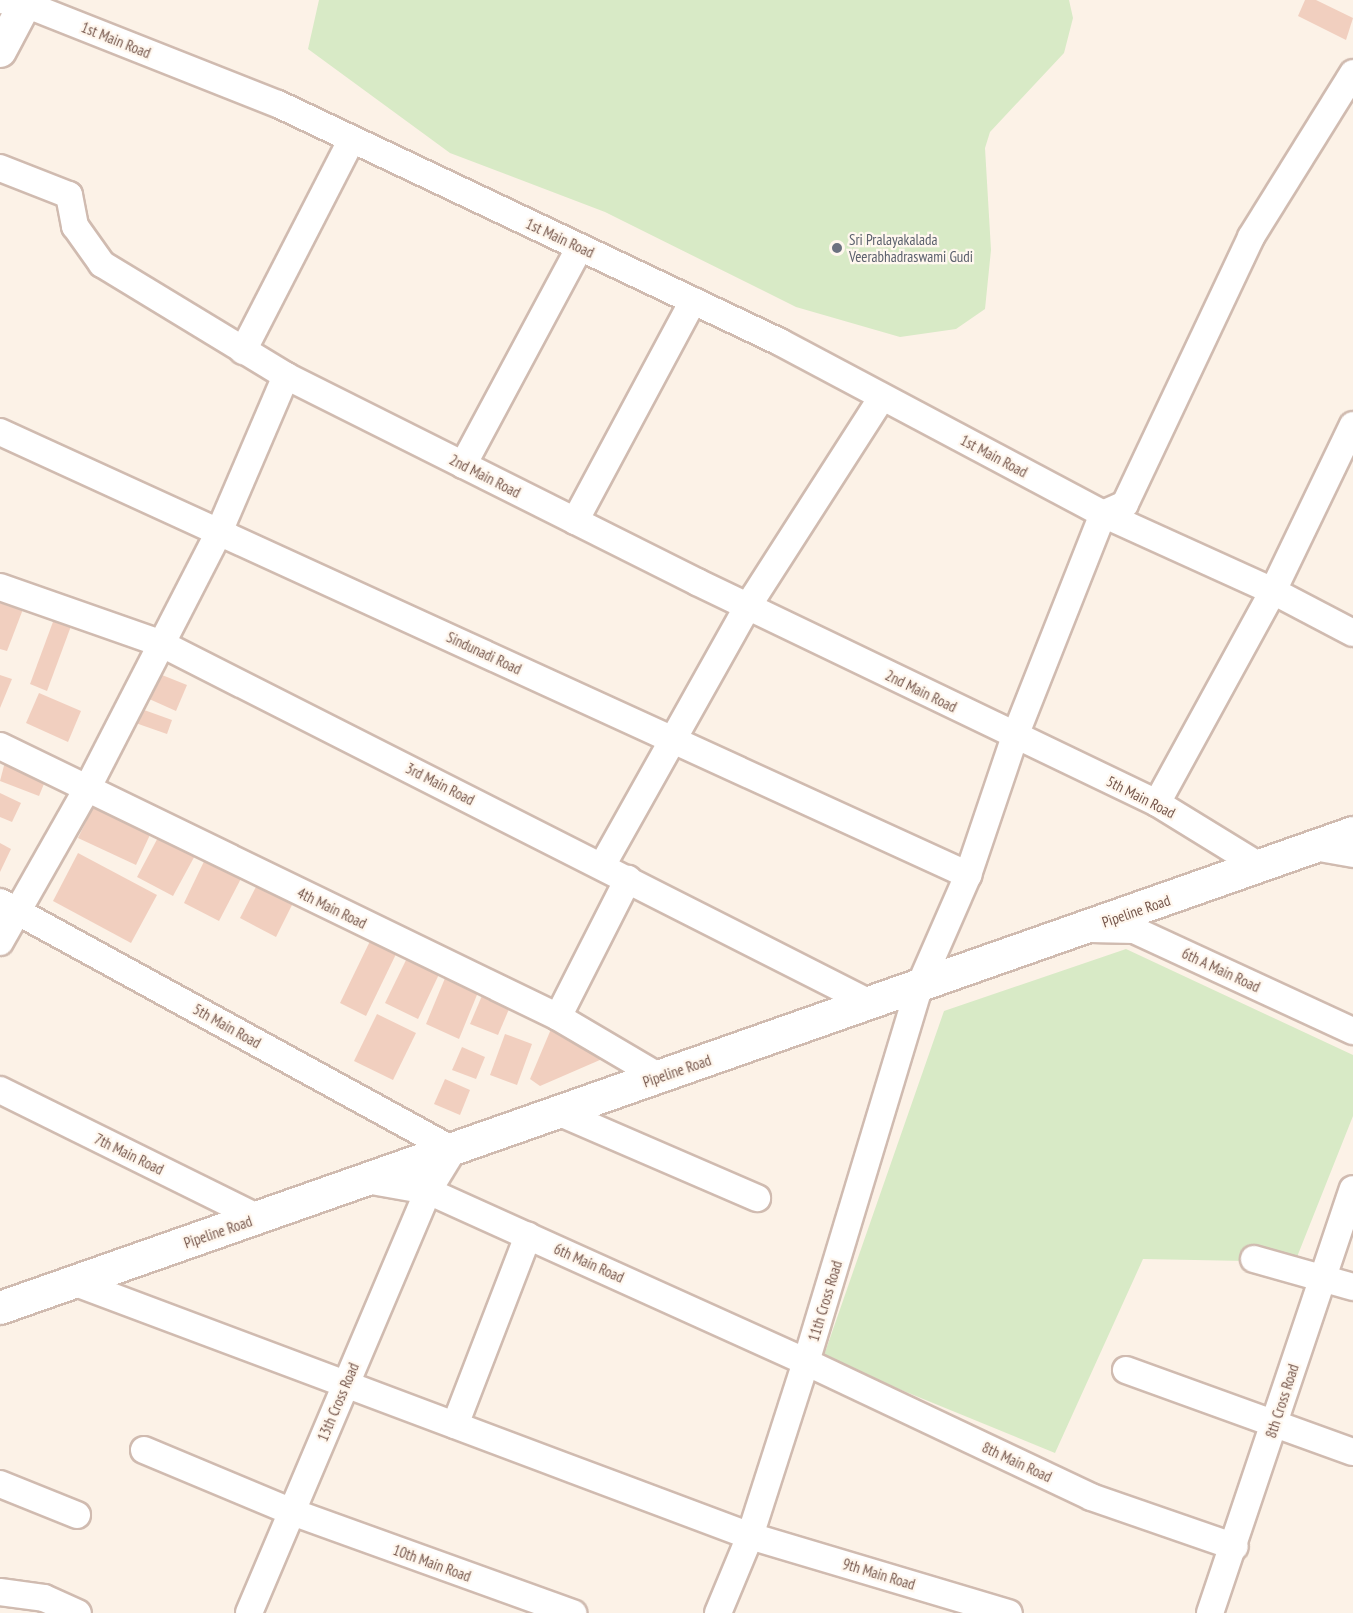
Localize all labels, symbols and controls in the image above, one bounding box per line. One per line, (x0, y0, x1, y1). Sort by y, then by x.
street label: 1st Main Road (79, 18, 153, 62)
street label: 1st Main Road (523, 214, 597, 262)
place label: Sri Pralayakalada Veerabhadraswami Gudi (849, 230, 973, 265)
marker: Sri Pralayakalada Veerabhadraswami Gudi (830, 241, 844, 255)
street label: 1st Main Road (957, 431, 1031, 481)
street label: 2nd Main Road (447, 450, 523, 502)
street label: Sindunadi Road (444, 628, 524, 678)
street label: 2nd Main Road (882, 666, 960, 716)
street label: 3rd Main Road (403, 759, 477, 809)
street label: 5th Main Road (1104, 772, 1178, 822)
street label: 4th Main Road (294, 884, 370, 932)
street label: Pipeline Road (1099, 891, 1173, 931)
street label: 6th A Main Road (1179, 944, 1263, 996)
street label: 5th Main Road (190, 1000, 264, 1052)
street label: Pipeline Road (640, 1051, 714, 1091)
street label: 7th Main Road (91, 1130, 167, 1178)
street label: Pipeline Road (181, 1212, 255, 1252)
street label: 6th Main Road (551, 1240, 627, 1286)
street label: 11th Cross Road (804, 1258, 846, 1344)
street label: 13th Cross Road (313, 1360, 363, 1444)
street label: 8th Cross Road (1262, 1362, 1302, 1440)
street label: 8th Main Road (979, 1438, 1055, 1486)
street label: 10th Main Road (391, 1541, 473, 1585)
street label: 9th Main Road (841, 1554, 917, 1594)

